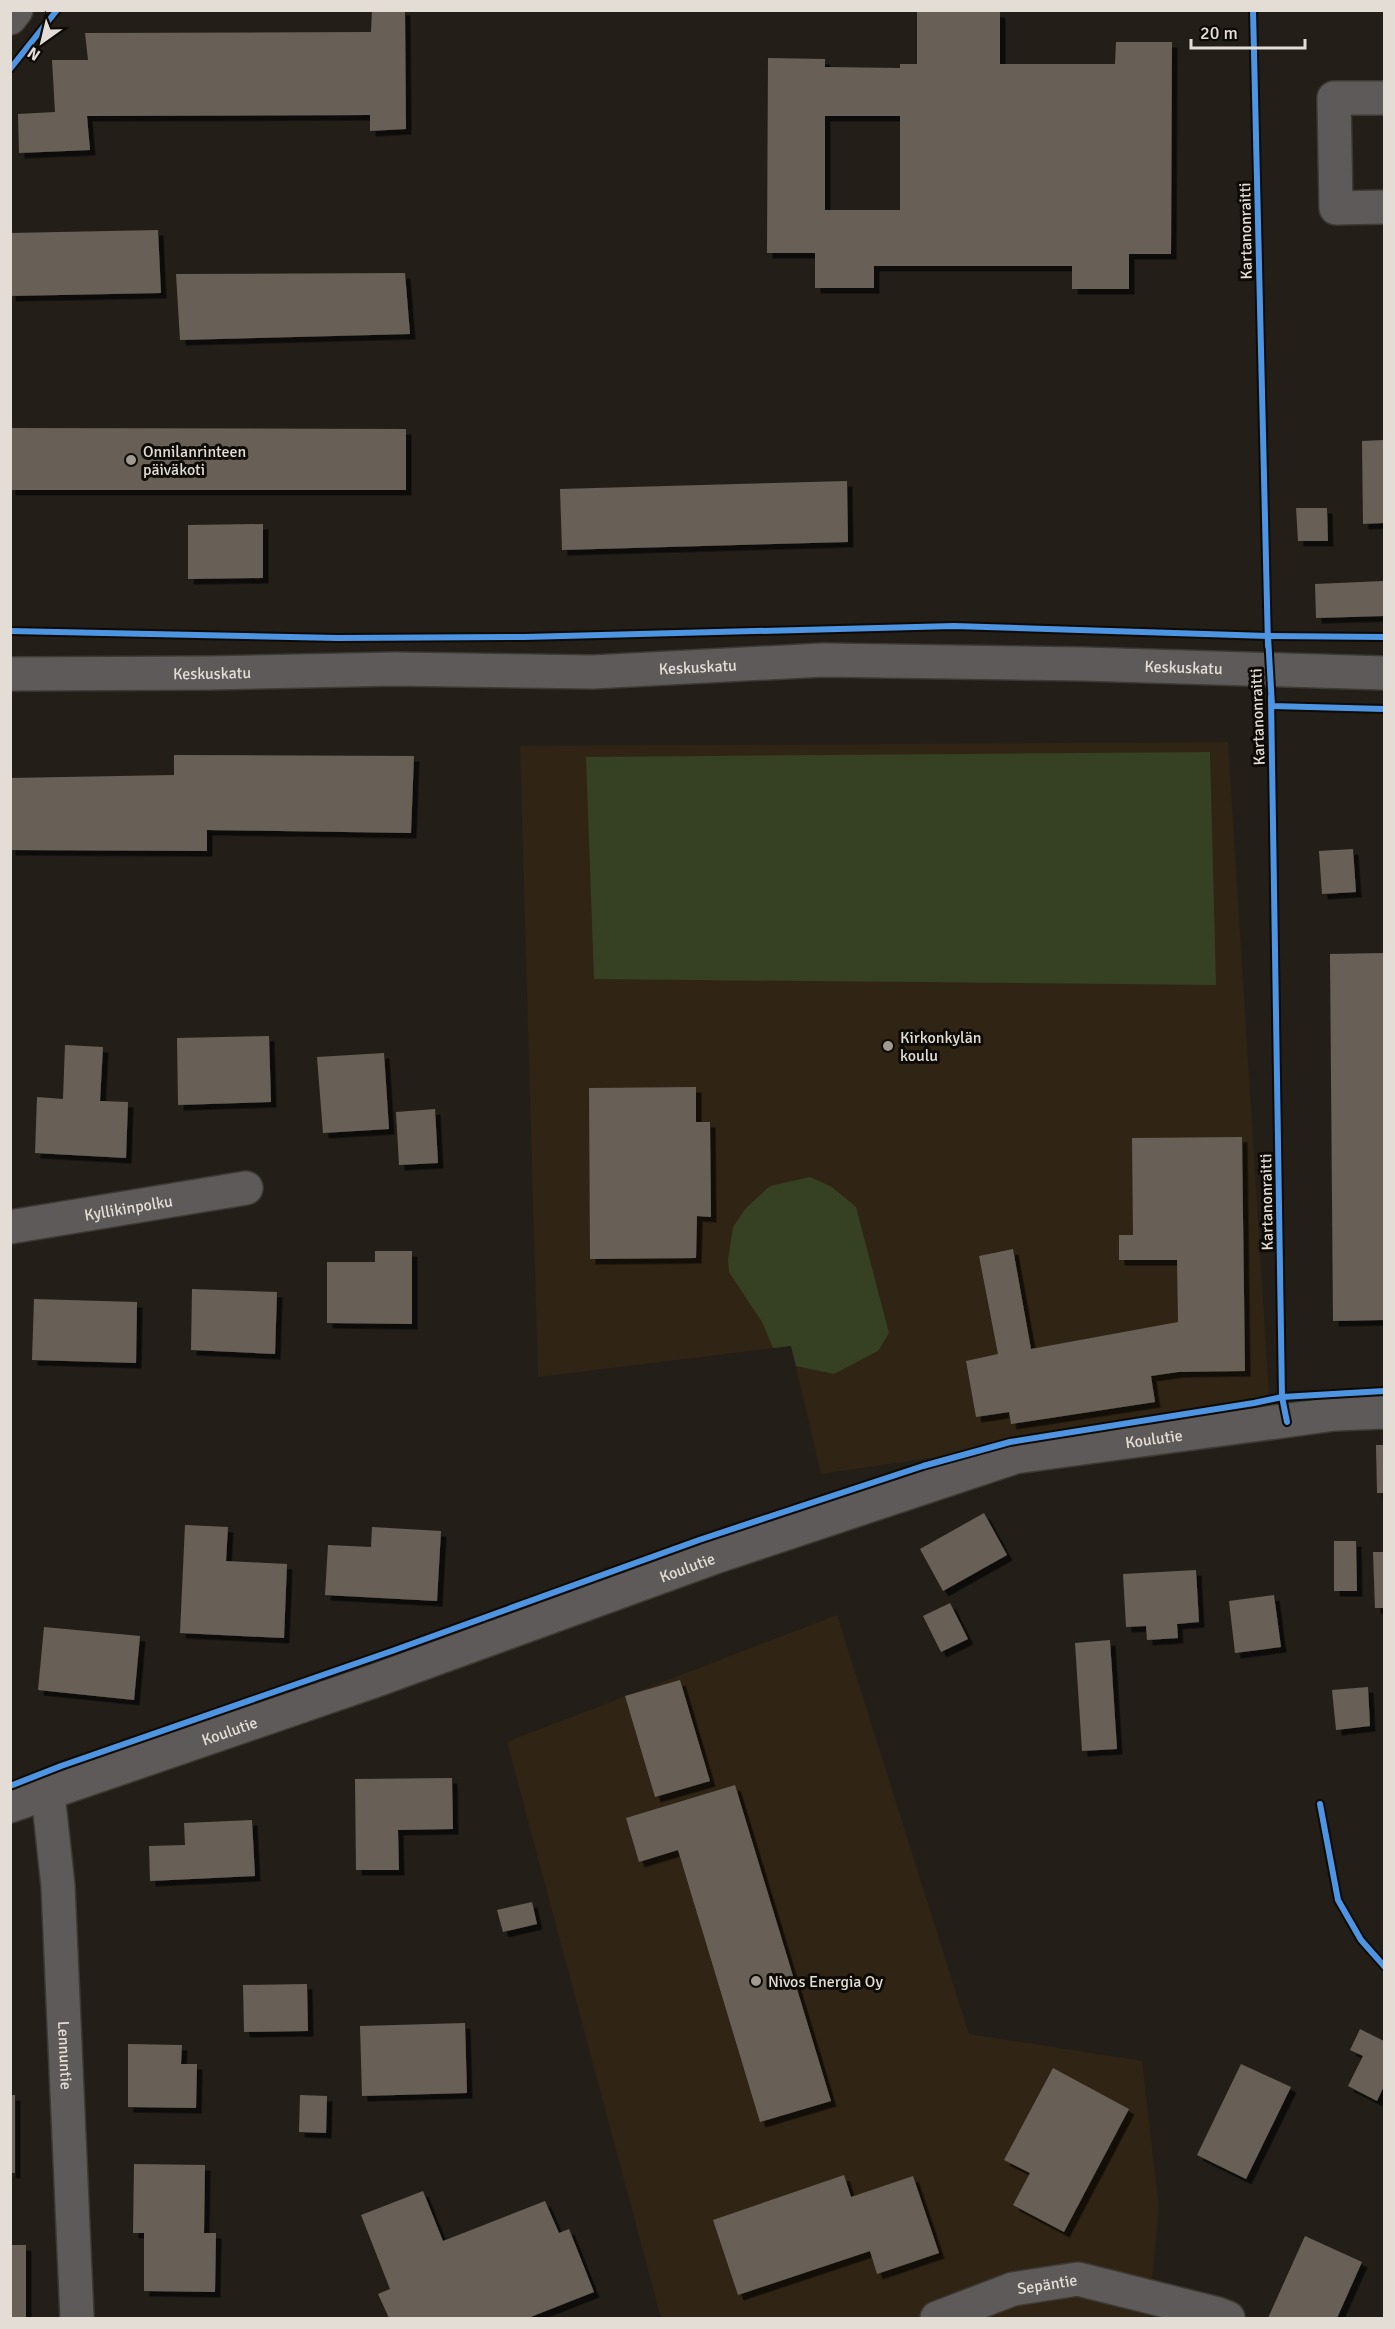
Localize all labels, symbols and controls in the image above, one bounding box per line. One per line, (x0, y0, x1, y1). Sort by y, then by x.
north arrow (12, 12, 72, 72)
scale bar (1191, 12, 1305, 50)
text: 20 m (1200, 22, 1238, 44)
text: N (24, 42, 44, 65)
street label: Kartanonraitti (1235, 182, 1257, 280)
place label: Onnilanrinteen päiväkoti (143, 442, 246, 480)
marker: Onnilanrinteen päiväkoti (124, 453, 138, 467)
street label: Keskuskatu (658, 656, 737, 680)
street label: Keskuskatu (1144, 657, 1223, 679)
street label: Keskuskatu (173, 663, 251, 684)
street label: Kartanonraitti (1246, 668, 1270, 766)
place label: Kirkonkylän koulu (900, 1028, 982, 1066)
marker: Kirkonkylän koulu (881, 1039, 895, 1053)
street label: Kartanonraitti (1256, 1153, 1278, 1251)
street label: Kyllikinpolku (83, 1191, 174, 1226)
street label: Koulutie (1124, 1426, 1184, 1453)
street label: Koulutie (657, 1549, 718, 1587)
street label: Koulutie (199, 1713, 260, 1750)
place label: Nivos Energia Oy (768, 1972, 883, 1992)
marker: Nivos Energia Oy (749, 1974, 763, 1988)
street label: Lennuntie (53, 2020, 76, 2090)
street label: Sepäntie (1016, 2270, 1079, 2299)

